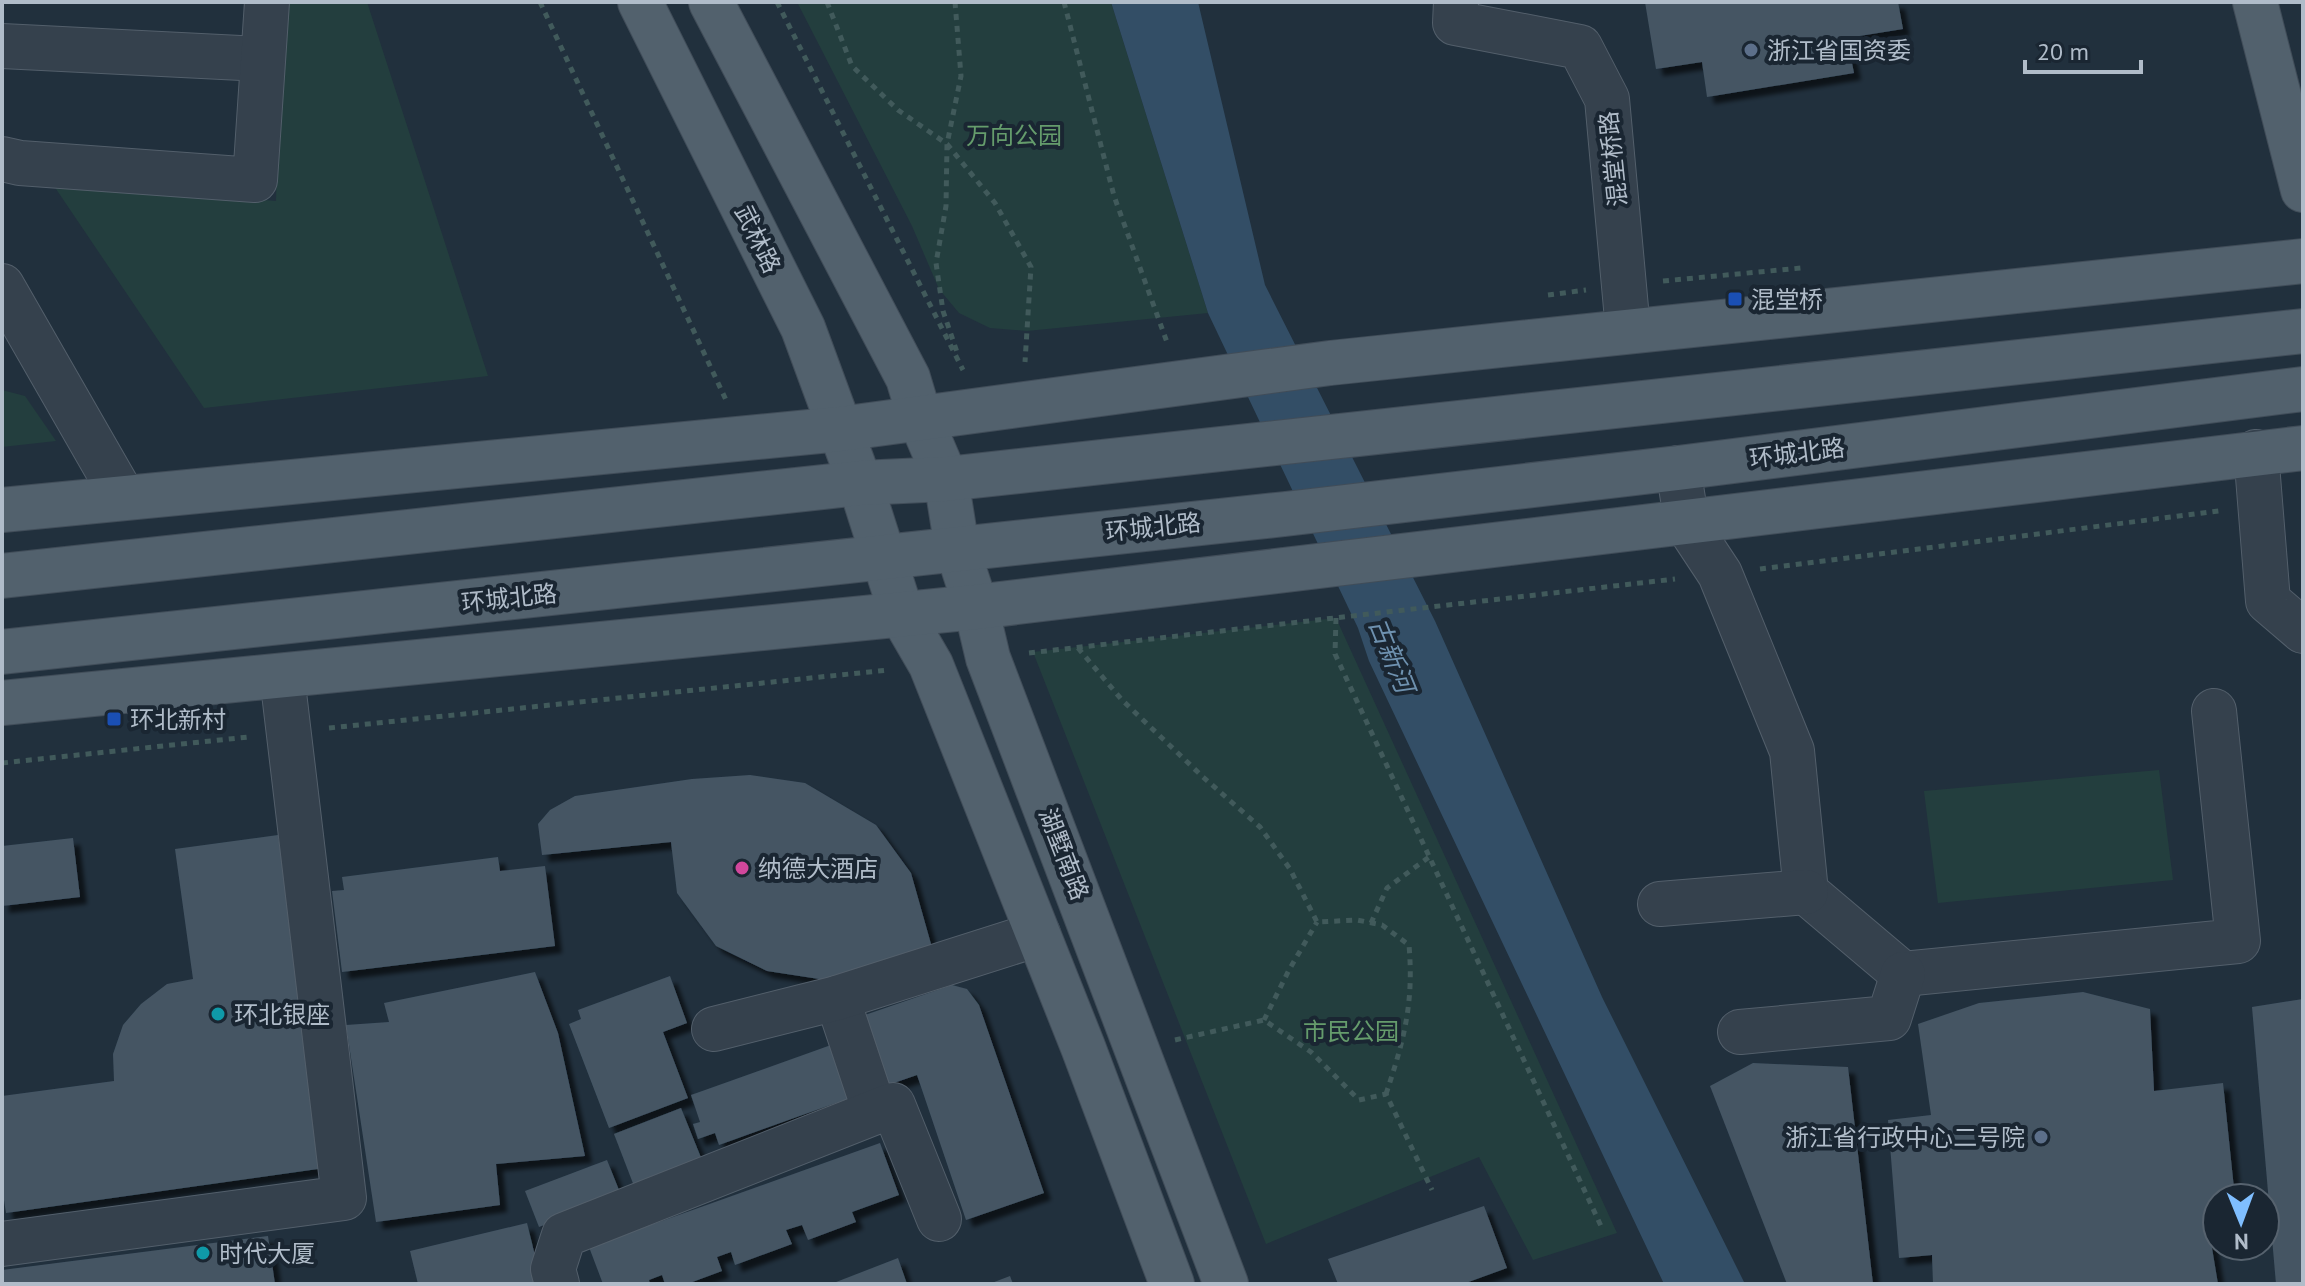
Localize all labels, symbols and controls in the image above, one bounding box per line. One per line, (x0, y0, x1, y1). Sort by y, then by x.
scale bar (2025, 24, 2141, 74)
place label: 浙江省国资委 (1767, 35, 1911, 66)
text: 20 m (2037, 36, 2089, 67)
marker: 浙江省国资委 (1742, 41, 1760, 59)
street label: 混堂桥路 (1593, 110, 1633, 208)
park label: 万向公园 (966, 120, 1062, 151)
street label: 武林路 (728, 200, 788, 278)
place label: 混堂桥 (1751, 284, 1823, 315)
marker: 混堂桥 (1726, 290, 1744, 308)
street label: 环城北路 (1747, 432, 1847, 474)
street label: 环城北路 (1104, 507, 1202, 547)
street label: 环城北路 (460, 578, 558, 618)
water label: 古新河 (1362, 613, 1424, 702)
place label: 环北新村 (130, 704, 226, 735)
marker: 环北新村 (105, 710, 123, 728)
street label: 湖墅南路 (1032, 804, 1096, 904)
place label: 纳德大酒店 (758, 853, 878, 884)
marker: 纳德大酒店 (733, 859, 751, 877)
place label: 环北银座 (234, 999, 330, 1030)
marker: 环北银座 (209, 1005, 227, 1023)
park label: 市民公园 (1303, 1016, 1399, 1047)
place label: 浙江省行政中心二号院 (1785, 1122, 2025, 1153)
marker: 浙江省行政中心二号院 (2032, 1128, 2050, 1146)
north arrow (2201, 1182, 2281, 1262)
text: N (2234, 1228, 2249, 1256)
place label: 时代大厦 (219, 1238, 315, 1269)
marker: 时代大厦 (194, 1244, 212, 1262)

